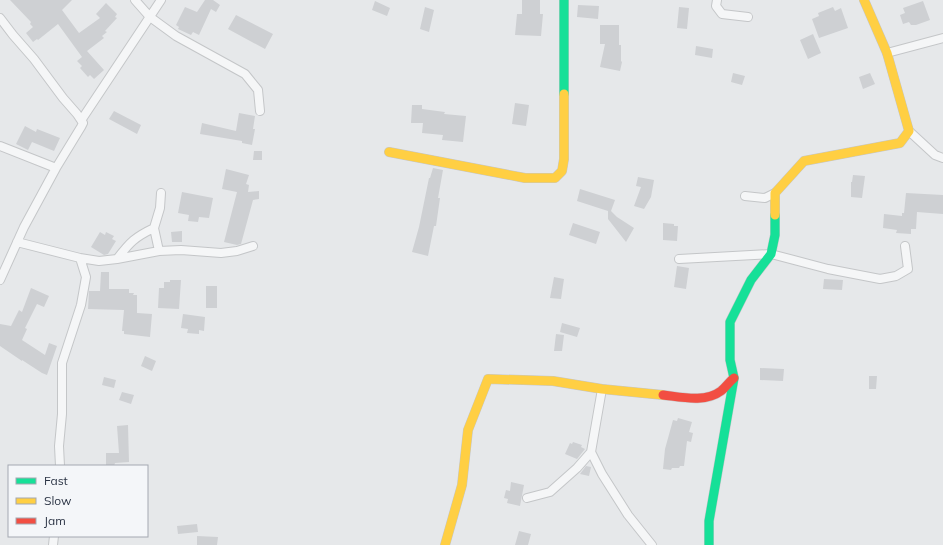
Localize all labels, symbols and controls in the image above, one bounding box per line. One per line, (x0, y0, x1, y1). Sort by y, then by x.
legend (8, 465, 148, 537)
text: Fast (44, 473, 68, 488)
text: Slow (44, 493, 72, 508)
text: Jam (44, 513, 66, 528)

